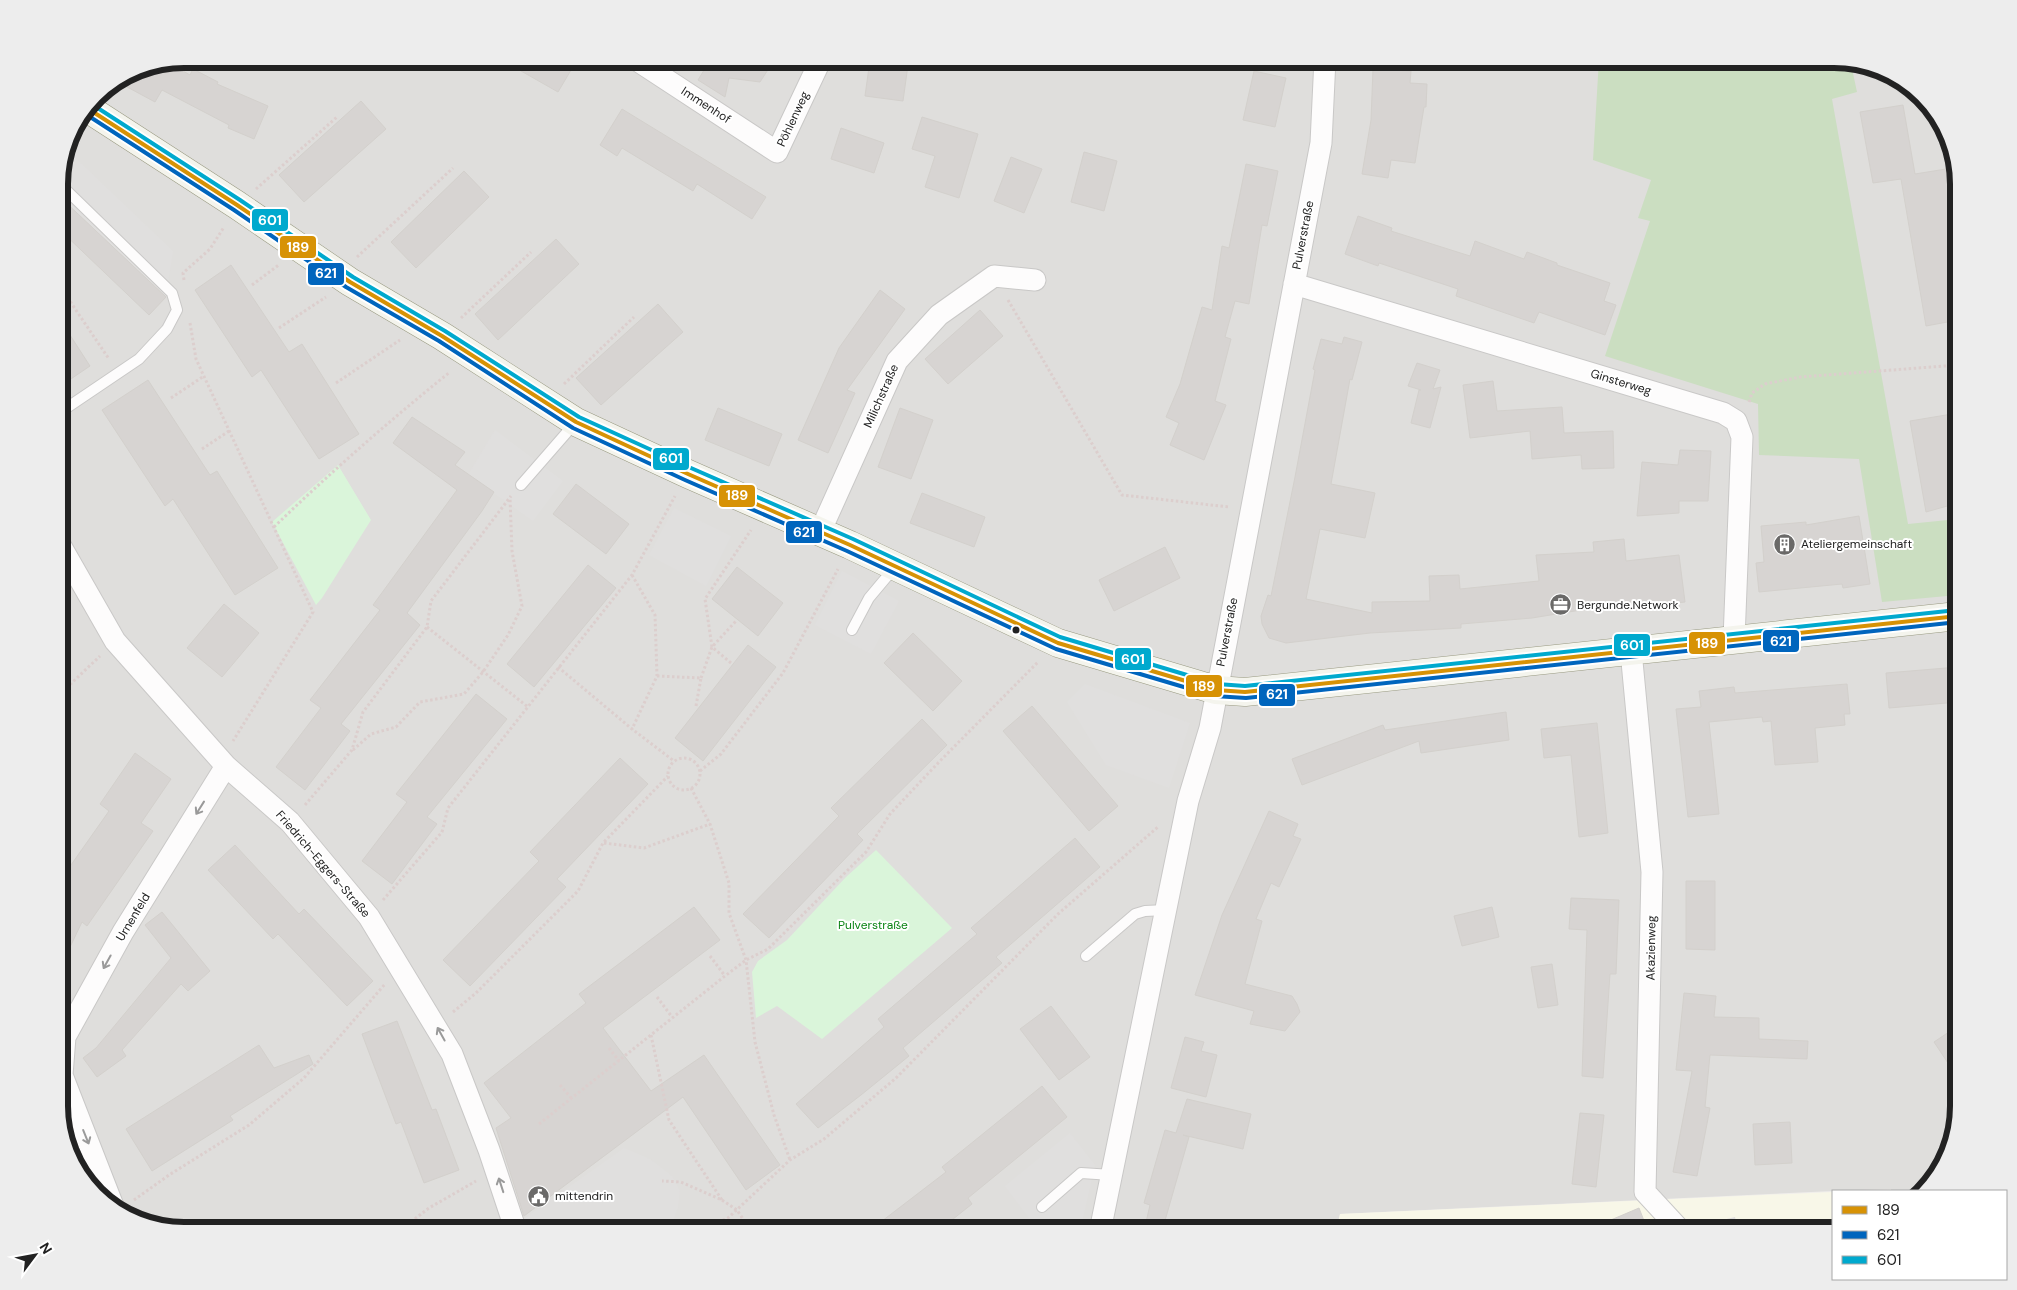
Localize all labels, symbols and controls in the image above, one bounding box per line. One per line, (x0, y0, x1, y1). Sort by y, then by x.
street label: Immenhof (678, 83, 734, 127)
street label: Pöhlenweg (773, 88, 813, 149)
street label: Pulverstraße (1288, 199, 1318, 271)
line badge: 601 (251, 208, 289, 232)
text: 601 (258, 211, 282, 229)
line badge: 189 (279, 235, 317, 259)
text: 189 (287, 238, 309, 256)
line badge: 621 (307, 262, 345, 286)
text: 621 (315, 264, 337, 282)
street label: Milichstraße (860, 361, 902, 430)
street label: Ginsterweg (1589, 365, 1654, 399)
line badge: 601 (652, 447, 690, 471)
text: 601 (659, 449, 683, 467)
line badge: 189 (718, 484, 756, 508)
text: 189 (726, 486, 748, 504)
line badge: 621 (785, 520, 823, 544)
text: 621 (793, 523, 815, 541)
building icon: Ateliergemeinschaft (1773, 532, 1797, 556)
place label: Ateliergemeinschaft (1801, 536, 1912, 552)
office icon: Bergunde.Network (1549, 593, 1573, 617)
street label: Pulverstraße (1212, 596, 1242, 668)
place label: Bergunde.Network (1577, 597, 1679, 613)
unlabelled marker (1011, 625, 1021, 635)
line badge: 621 (1762, 629, 1800, 653)
line badge: 189 (1688, 631, 1726, 655)
text: 621 (1770, 632, 1792, 650)
line badge: 601 (1613, 633, 1651, 657)
text: 189 (1696, 634, 1718, 652)
text: 601 (1620, 636, 1644, 654)
line badge: 601 (1114, 647, 1152, 671)
text: 601 (1121, 650, 1145, 668)
line badge: 189 (1185, 674, 1223, 698)
text: 189 (1193, 677, 1215, 695)
line badge: 621 (1258, 683, 1296, 707)
text: 621 (1266, 685, 1288, 703)
one-way arrow (195, 800, 205, 814)
street label: Friedrich-Eggers-Straße (272, 807, 374, 921)
street label: Urnenfeld (112, 890, 154, 944)
street label: Akazienweg (1642, 915, 1660, 981)
park label: Pulverstraße (838, 917, 908, 933)
one-way arrow (102, 954, 112, 969)
one-way arrow (436, 1027, 446, 1042)
one-way arrow (82, 1129, 91, 1144)
one-way arrow (496, 1178, 505, 1193)
public building icon: mittendrin (527, 1184, 551, 1208)
place label: mittendrin (555, 1188, 613, 1204)
legend (1832, 1190, 2007, 1280)
text: 189 (1877, 1200, 1900, 1220)
text: 621 (1877, 1225, 1899, 1245)
north arrow (10, 1230, 60, 1280)
text: N (36, 1239, 56, 1257)
text: 601 (1877, 1250, 1901, 1270)

